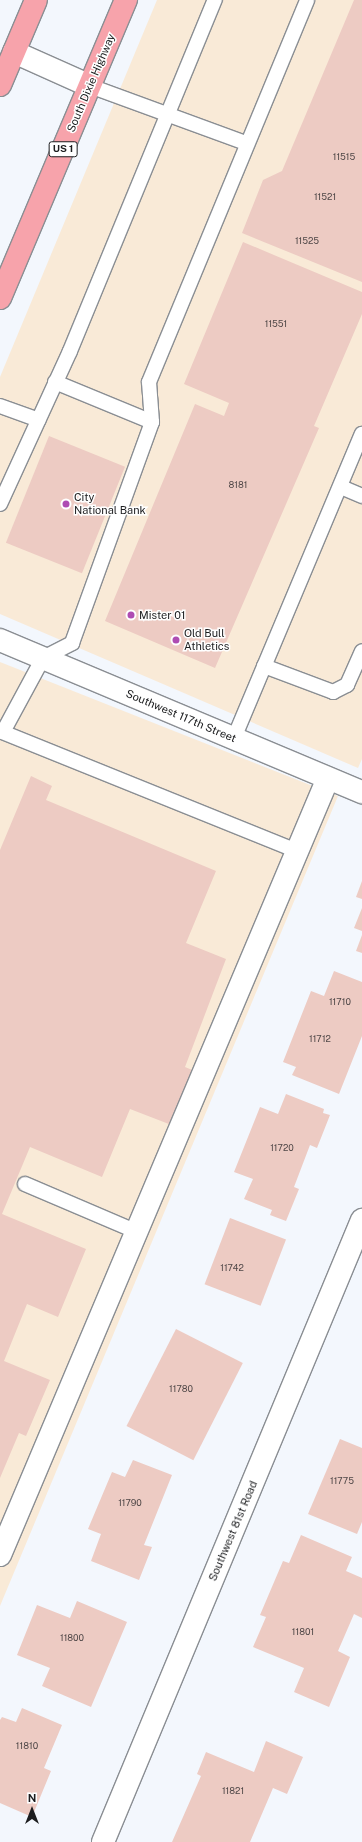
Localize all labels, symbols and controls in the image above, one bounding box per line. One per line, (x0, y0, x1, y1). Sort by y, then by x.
street label: South Dixie Highway (64, 32, 118, 134)
road number: US 1 (48, 141, 78, 157)
house number: 11515 (333, 152, 355, 162)
house number: 11521 (314, 192, 336, 202)
house number: 11525 (295, 236, 319, 246)
house number: 11551 (265, 319, 287, 329)
house number: 8181 (229, 480, 247, 490)
place label: City National Bank (74, 491, 146, 517)
marker: City National Bank (61, 499, 71, 509)
place label: Mister 01 (139, 608, 185, 622)
marker: Mister 01 (126, 610, 136, 620)
place label: Old Bull Athletics (184, 627, 229, 653)
marker: Old Bull Athletics (171, 635, 181, 645)
street label: Southwest 117th Street (124, 687, 238, 745)
house number: 11710 (329, 997, 351, 1007)
house number: 11712 (309, 1034, 331, 1044)
house number: 11720 (270, 1143, 294, 1153)
house number: 11742 (220, 1263, 244, 1273)
house number: 11780 (169, 1384, 193, 1394)
house number: 11775 (330, 1476, 354, 1486)
street label: Southwest 81st Road (206, 1479, 260, 1583)
house number: 11790 (118, 1498, 142, 1508)
house number: 11801 (292, 1627, 314, 1637)
house number: 11800 (60, 1633, 84, 1643)
house number: 11810 (16, 1741, 38, 1751)
house number: 11821 (222, 1786, 244, 1796)
north arrow (12, 1790, 52, 1830)
text: N (28, 1792, 36, 1804)

